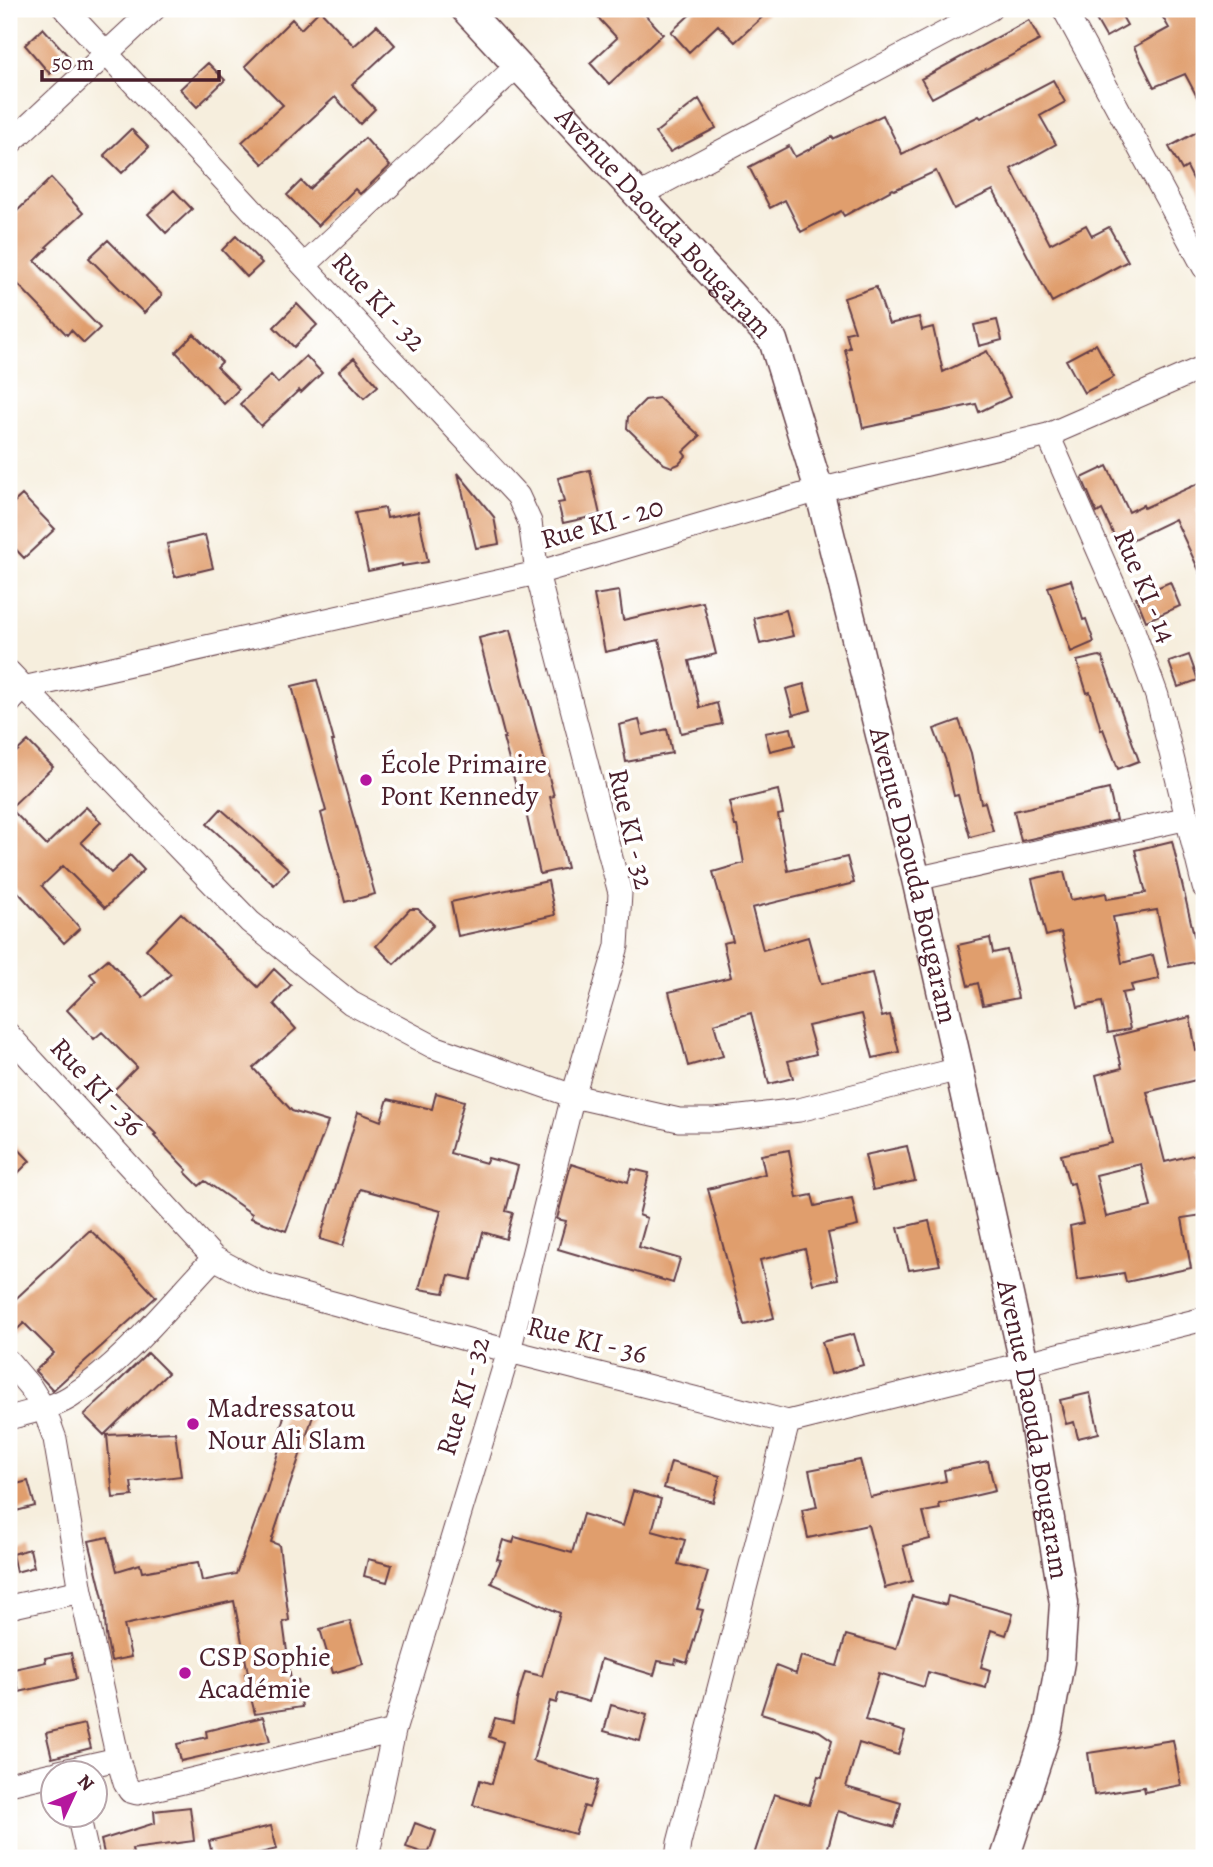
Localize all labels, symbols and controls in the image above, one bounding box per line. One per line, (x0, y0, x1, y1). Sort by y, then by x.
scale bar (42, 38, 219, 82)
text: 50 m (52, 49, 94, 77)
street label: Avenue Daouda Bougaram (546, 98, 781, 347)
street label: Rue KI - 32 (323, 244, 435, 360)
street label: Rue KI - 20 (536, 487, 668, 559)
street label: Rue KI - 14 (1104, 523, 1186, 649)
street label: Avenue Daouda Bougaram (860, 722, 967, 1027)
place label: École Primaire Pont Kennedy (380, 745, 547, 815)
street label: Rue KI - 32 (599, 765, 663, 893)
marker: École Primaire Pont Kennedy (358, 772, 374, 788)
street label: Rue KI - 36 (41, 1029, 153, 1145)
street label: Avenue Daouda Bougaram (987, 1275, 1079, 1582)
street label: Rue KI - 36 (523, 1307, 651, 1373)
street label: Rue KI - 32 (427, 1332, 499, 1460)
place label: Madressatou Nour Ali Slam (207, 1389, 366, 1459)
marker: Madressatou Nour Ali Slam (185, 1416, 201, 1432)
place label: CSP Sophie Académie (198, 1638, 331, 1708)
marker: CSP Sophie Académie (177, 1665, 193, 1681)
north arrow (38, 1758, 108, 1828)
text: N (71, 1769, 100, 1797)

